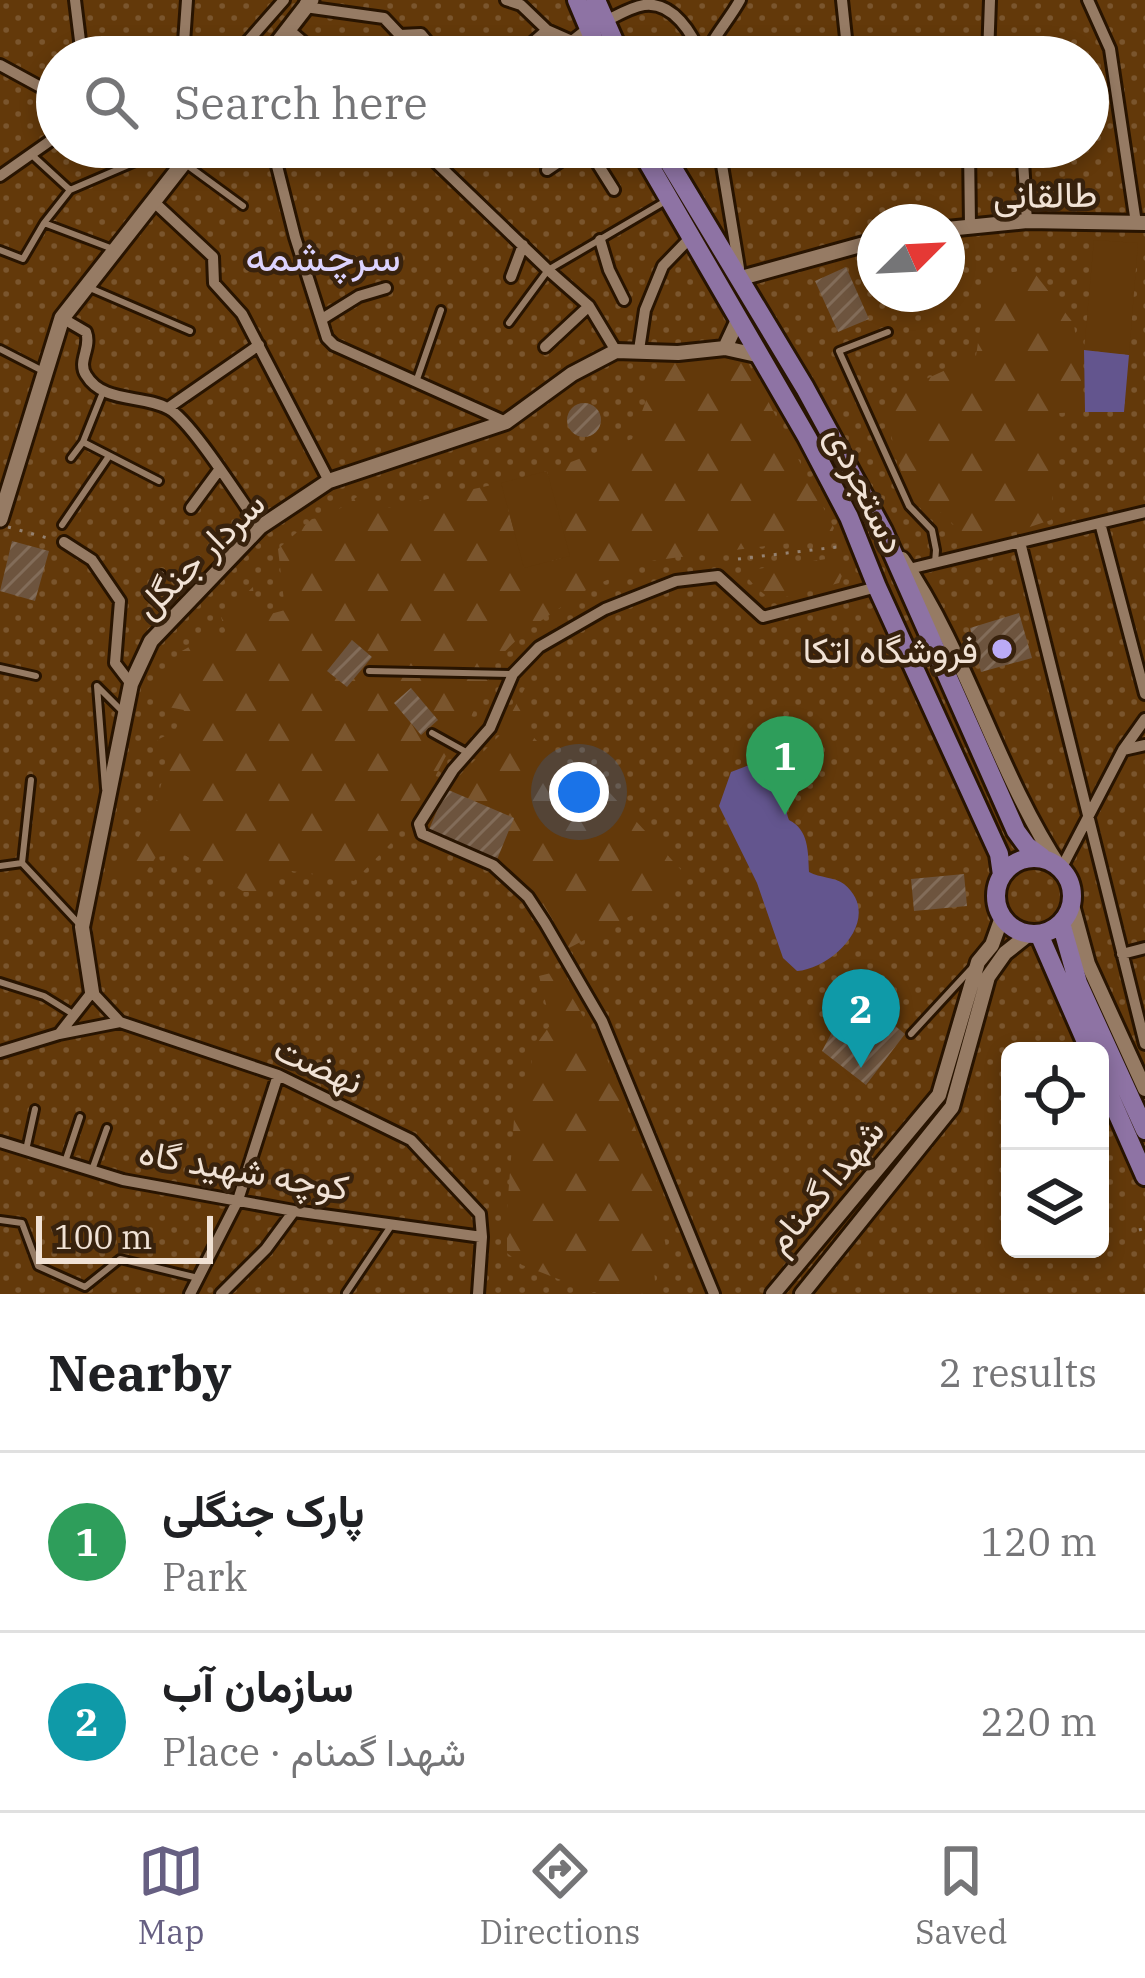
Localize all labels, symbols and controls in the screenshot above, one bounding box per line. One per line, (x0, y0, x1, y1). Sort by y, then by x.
search box (36, 36, 1109, 168)
icon: search (78, 69, 144, 135)
text: Search here (174, 73, 428, 131)
street label: طالقانی (992, 170, 1098, 218)
north arrow (857, 204, 965, 312)
district label: سرچشمه (245, 228, 401, 285)
street label: دستجردی (816, 417, 918, 561)
street label: سردار جنگل (124, 480, 274, 628)
place label: فروشگاه اتکا (803, 626, 978, 673)
marker: فروشگاه اتکا (989, 636, 1015, 662)
pin: 1 (746, 716, 824, 815)
your location (549, 762, 609, 822)
pin: 2 (822, 969, 900, 1068)
street label: نهضت (267, 1024, 371, 1104)
map controls (1001, 1042, 1109, 1258)
button: locate (1001, 1042, 1109, 1150)
street label: شهدا گمنام (754, 1108, 895, 1263)
street label: کوچه شهید گاه (135, 1127, 353, 1213)
button: layers (1001, 1150, 1109, 1258)
scale bar (36, 1210, 213, 1263)
text: 100 m (54, 1215, 153, 1258)
text: Nearby (48, 1339, 232, 1405)
text: 2 results (939, 1347, 1097, 1398)
text: پارک جنگلی (162, 1481, 364, 1539)
text: 1 (75, 1516, 99, 1567)
text: 120 m (981, 1516, 1097, 1567)
text: Park (162, 1551, 247, 1602)
text: سازمان آب (162, 1656, 354, 1714)
text: 2 (75, 1696, 99, 1747)
text: 220 m (981, 1696, 1097, 1747)
text: Place · شهدا گمنام (162, 1726, 466, 1777)
tab: Map (137, 1838, 204, 1953)
tab: Directions (479, 1838, 640, 1953)
tab: Saved (915, 1838, 1008, 1953)

